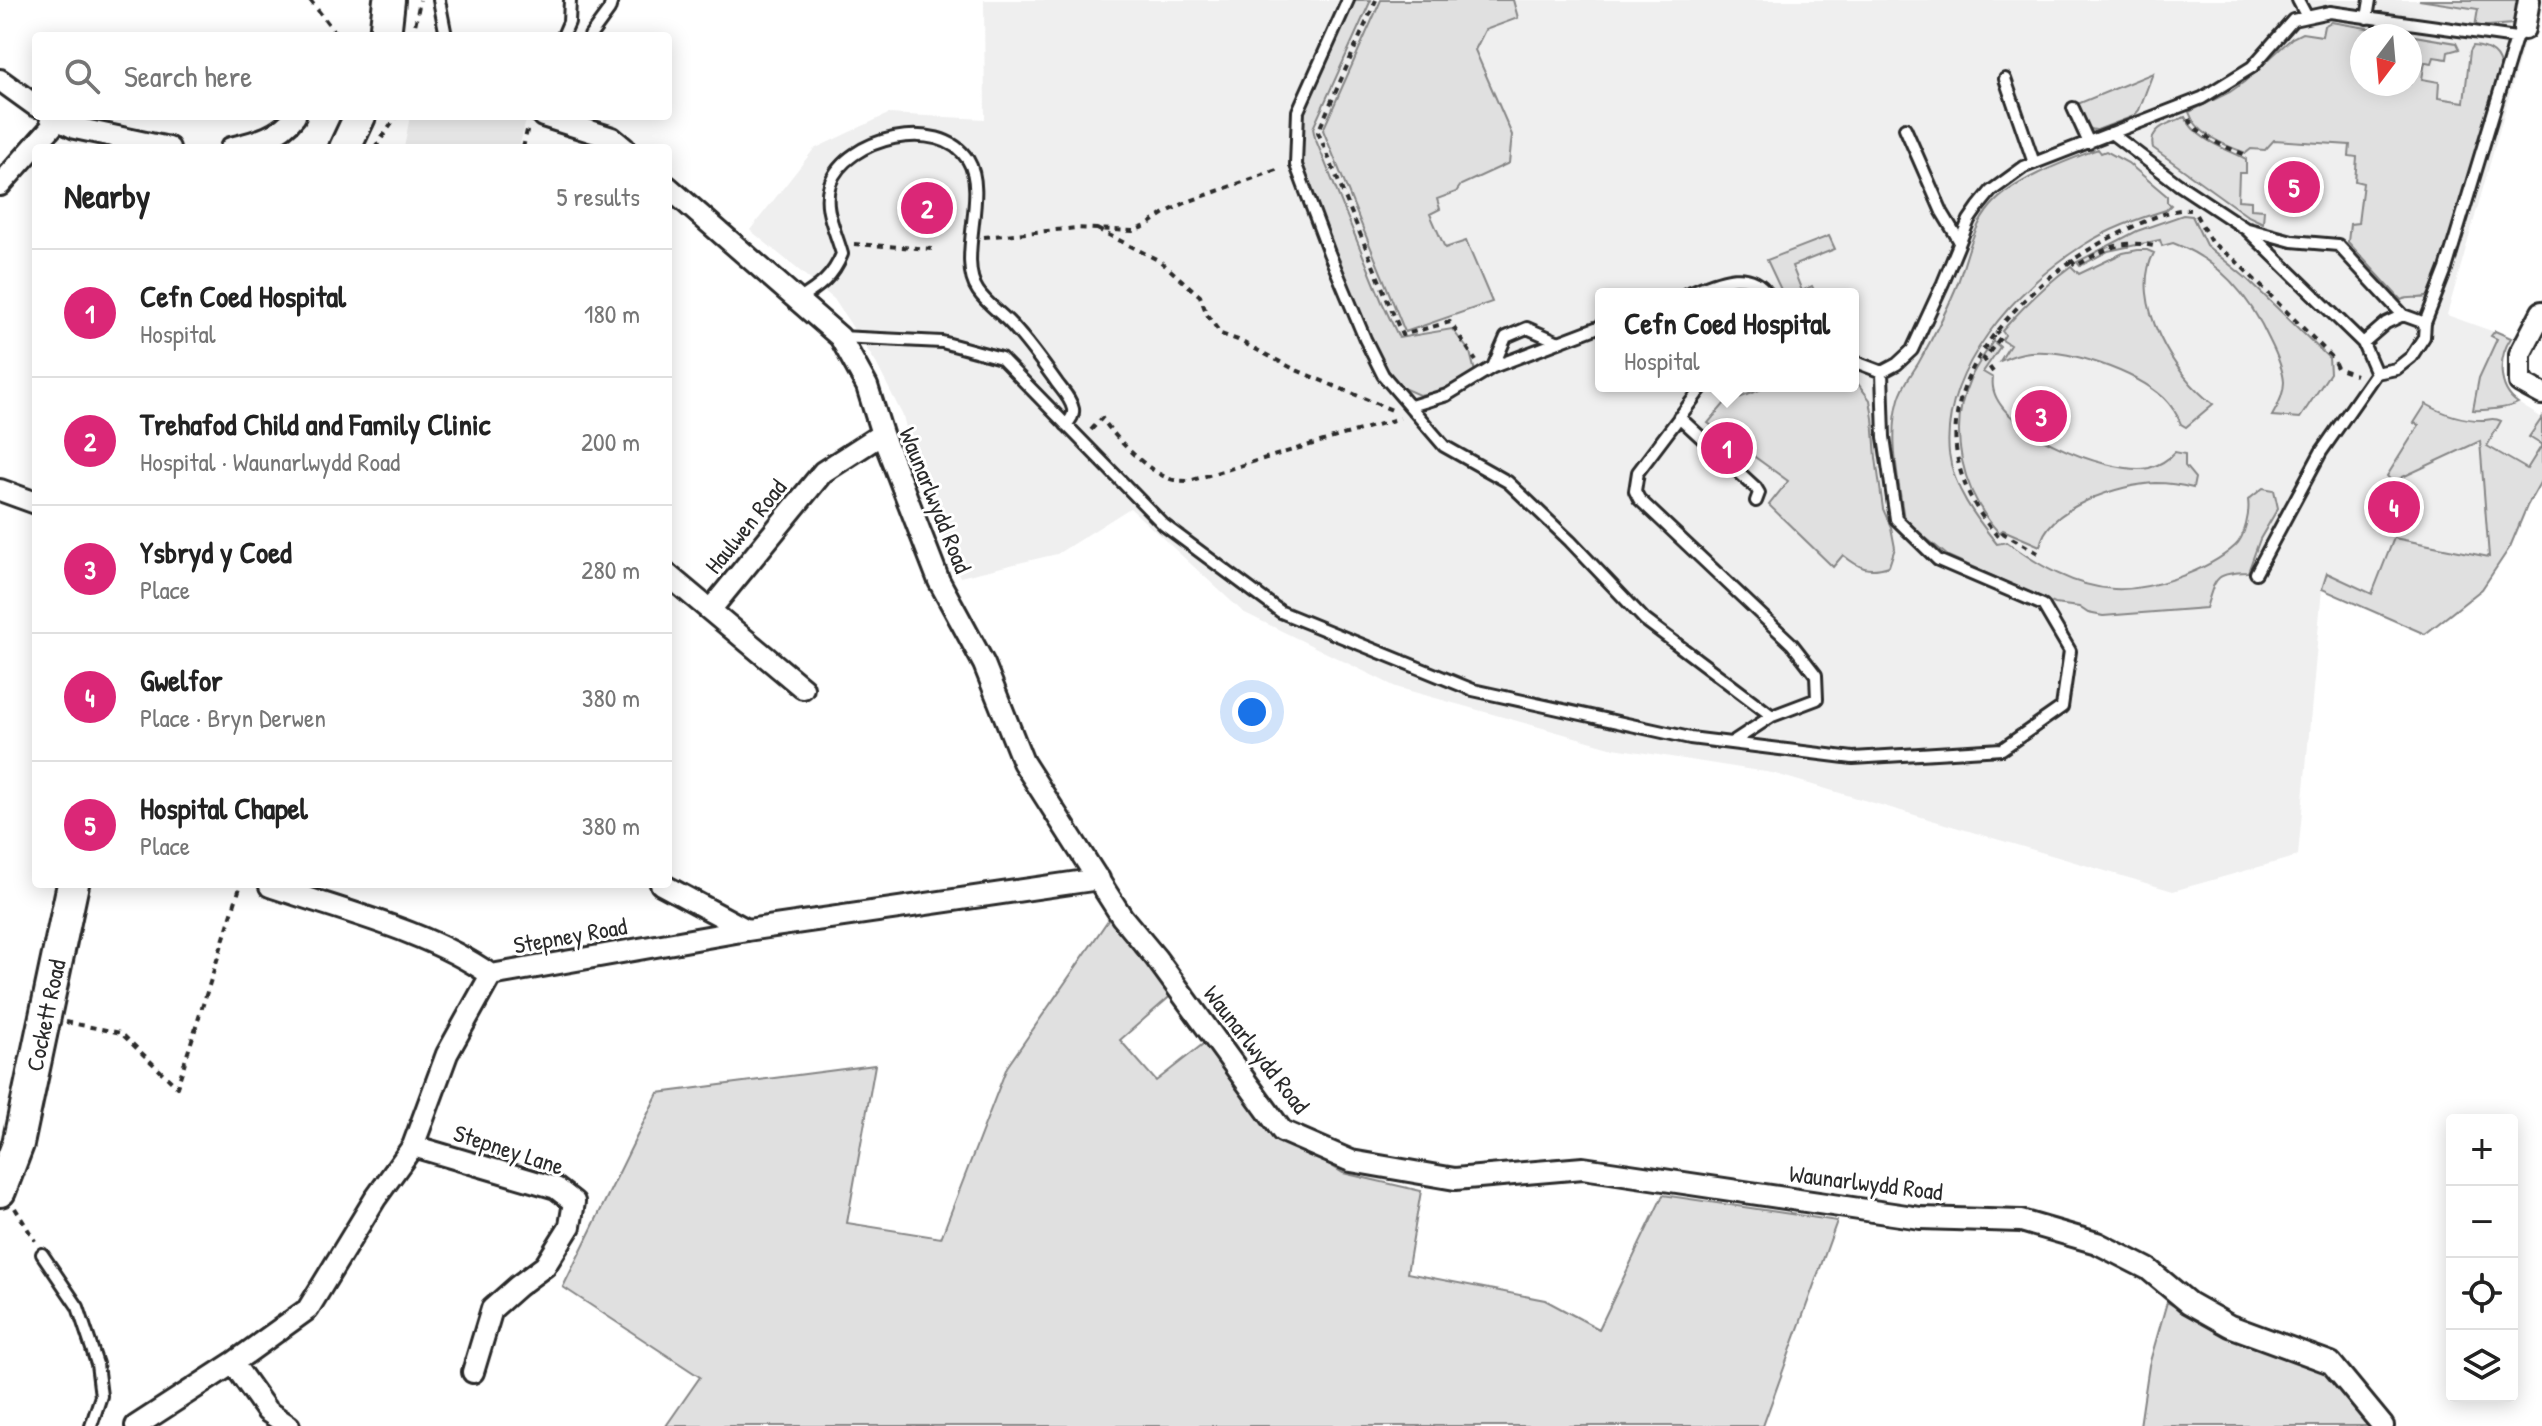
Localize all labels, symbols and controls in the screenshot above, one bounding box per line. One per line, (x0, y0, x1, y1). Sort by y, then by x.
north arrow (2350, 24, 2422, 96)
search box (32, 32, 672, 120)
icon: search (60, 54, 104, 98)
text: Search here (124, 56, 252, 96)
pin: 5 (2268, 157, 2320, 217)
text: Nearby (64, 173, 150, 219)
pin: 2 (901, 178, 953, 238)
text: 5 results (556, 179, 640, 214)
text: Cefn Coed Hospital (140, 276, 346, 316)
popup (1595, 288, 1859, 392)
text: 1 (85, 296, 95, 331)
text: 180 m (584, 296, 640, 331)
text: Cefn Coed Hospital (1624, 303, 1830, 343)
text: Hospital (140, 316, 216, 351)
text: Hospital (1624, 343, 1700, 378)
pin: 3 (2015, 386, 2067, 446)
text: Trehafod Child and Family Clinic (140, 404, 490, 444)
pin: 1 (1701, 418, 1753, 478)
street label: Waunarlwydd Road (892, 422, 980, 578)
text: 2 (84, 424, 96, 459)
text: 200 m (581, 424, 640, 459)
text: Hospital · Waunarlwydd Road (140, 444, 400, 479)
street label: Haulwen Road (697, 472, 793, 580)
pin: 4 (2368, 477, 2420, 537)
text: Ysbryd y Coed (140, 532, 292, 572)
text: 3 (84, 552, 96, 587)
text: 280 m (581, 552, 640, 587)
text: Place (140, 572, 190, 607)
text: Gwelfor (140, 660, 223, 700)
text: 4 (85, 680, 95, 715)
text: 380 m (582, 680, 640, 715)
your location (1232, 692, 1272, 732)
text: Place · Bryn Derwen (140, 700, 326, 735)
text: Hospital Chapel (140, 788, 308, 828)
text: 5 (85, 808, 96, 843)
text: 380 m (582, 808, 640, 843)
text: Place (140, 828, 190, 863)
street label: Stepney Road (511, 909, 629, 961)
street label: Cockett Road (18, 957, 73, 1074)
street label: Waunarlwydd Road (1197, 978, 1317, 1120)
map controls (2446, 1114, 2518, 1402)
button: + (2446, 1114, 2518, 1186)
street label: Stepney Lane (450, 1116, 569, 1182)
street label: Waunarlwydd Road (1787, 1157, 1945, 1207)
button: − (2446, 1186, 2518, 1258)
button: locate (2446, 1258, 2518, 1330)
button: layers (2446, 1330, 2518, 1402)

